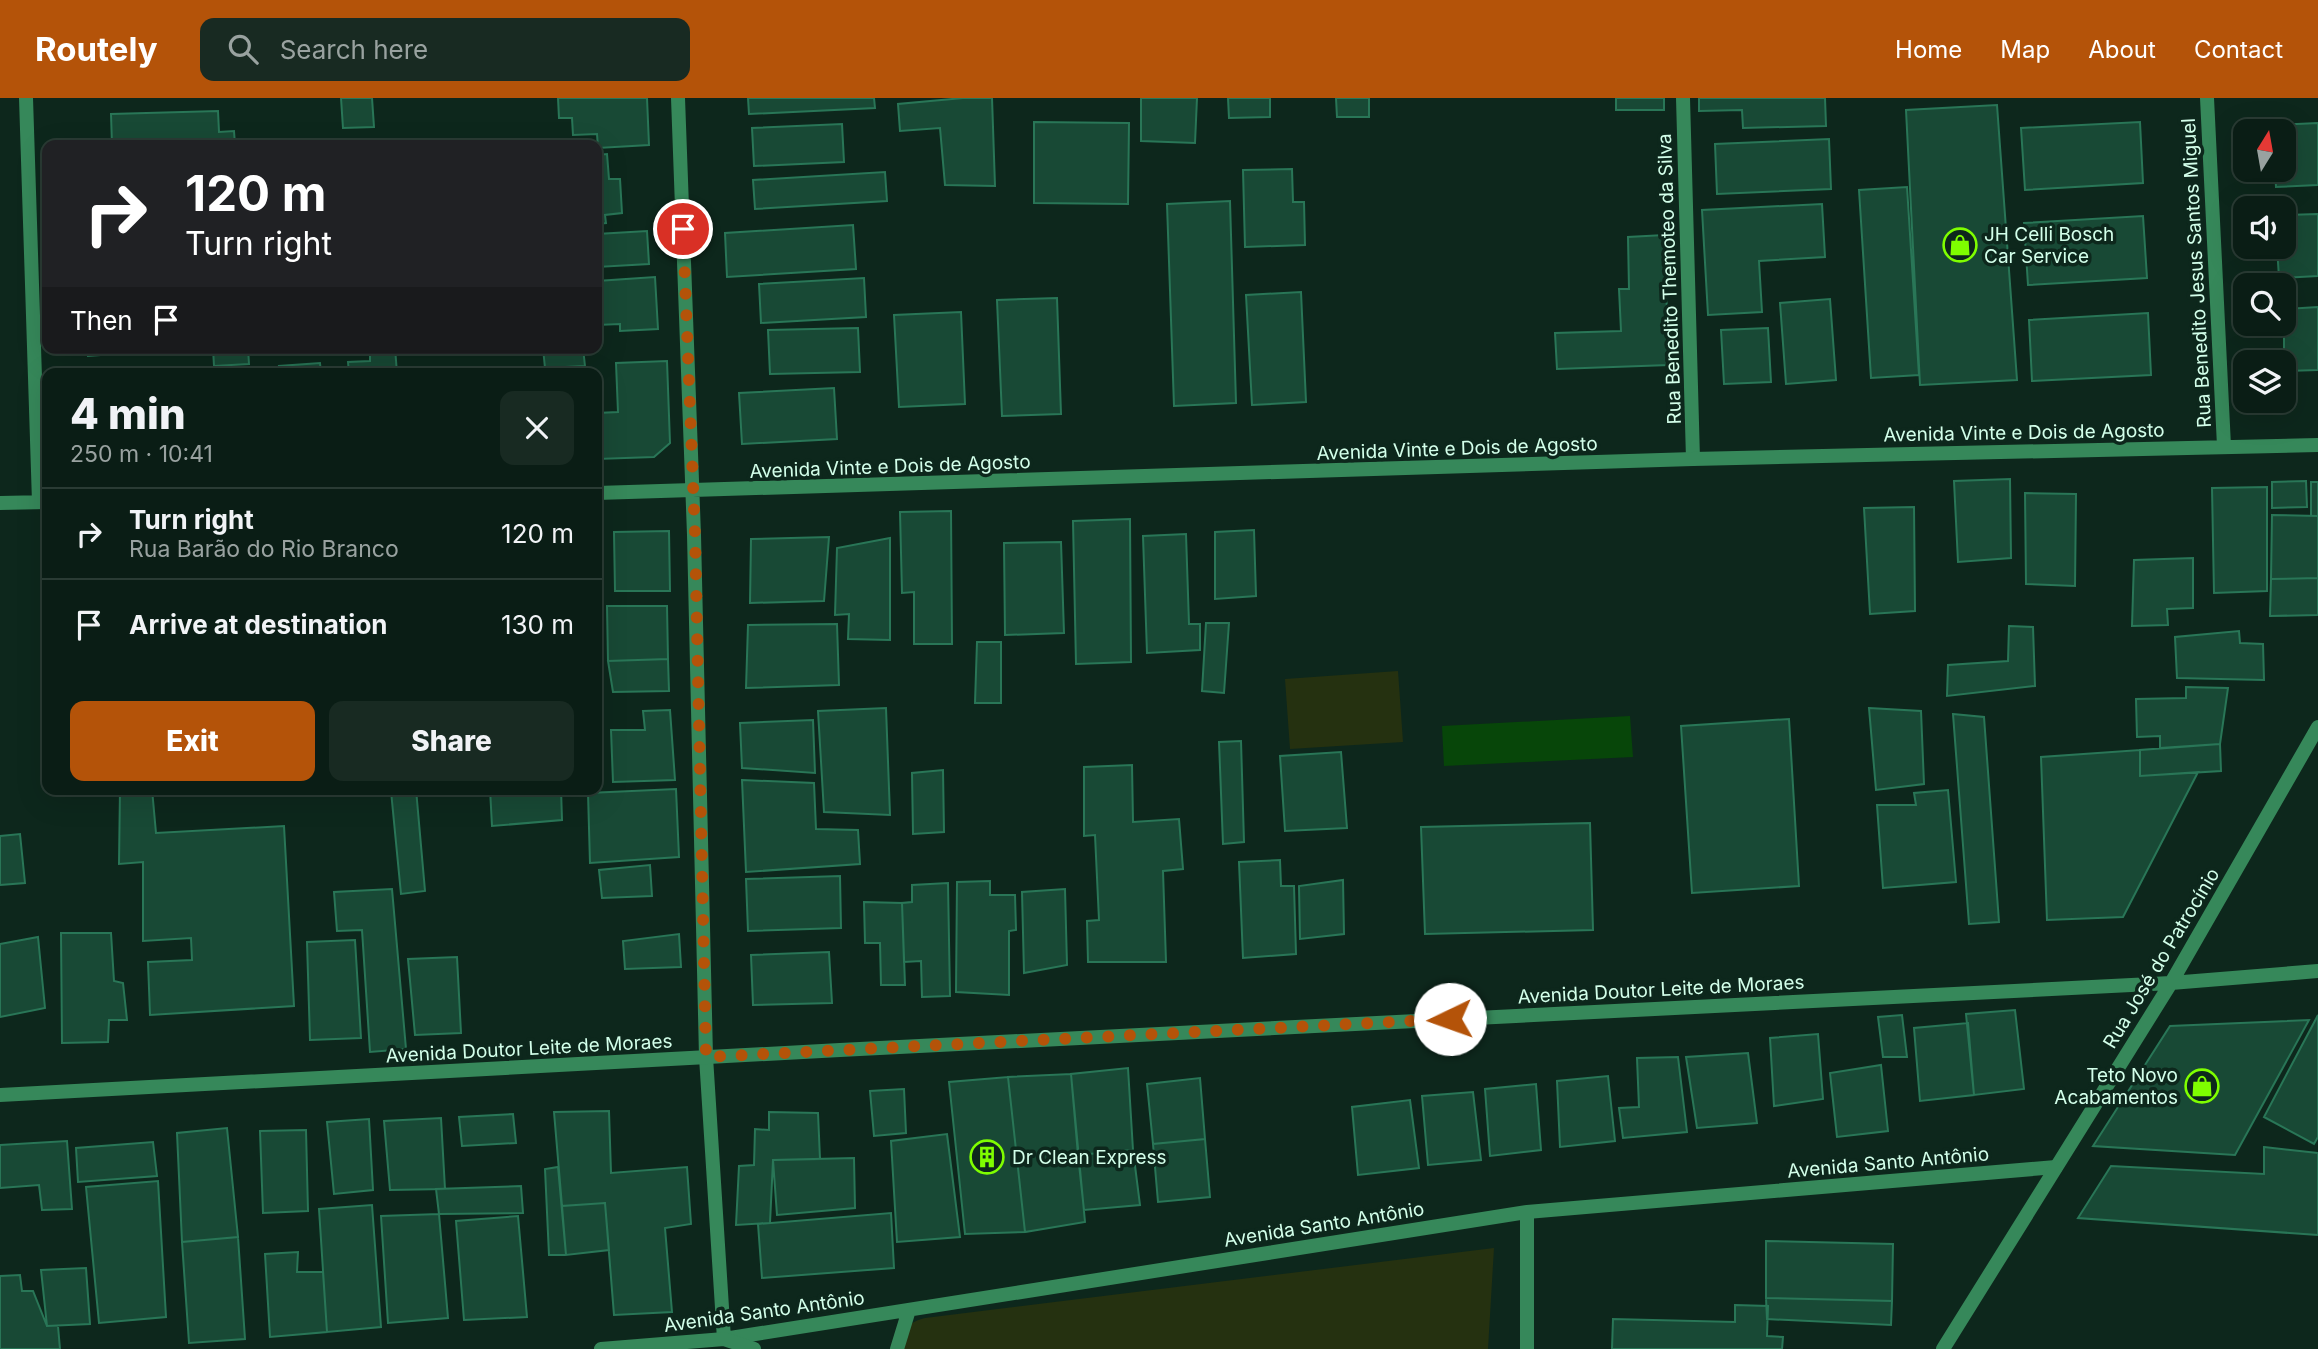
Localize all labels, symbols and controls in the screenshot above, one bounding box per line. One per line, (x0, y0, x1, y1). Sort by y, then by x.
search box (200, 18, 690, 81)
text: Routely (35, 29, 158, 69)
icon: search (224, 30, 262, 68)
text: Search here (280, 34, 428, 65)
text: Home (1895, 35, 1962, 64)
text: Map (2000, 35, 2050, 64)
text: About (2088, 35, 2156, 64)
text: Contact (2194, 35, 2283, 64)
street label: Rua Benedito Jesus Santos Miguel (2177, 118, 2216, 428)
north arrow (2233, 119, 2296, 182)
map controls (2233, 119, 2296, 413)
street label: Rua Benedito Themoteo da Silva (1653, 133, 1686, 425)
text: 120 m (185, 164, 326, 223)
icon: right (70, 168, 161, 259)
button: sound (2233, 196, 2296, 259)
pin (653, 199, 713, 259)
icon: arrive (664, 210, 702, 248)
place label: JH Celli Bosch Car Service (1984, 223, 2114, 268)
text: Turn right (185, 224, 332, 263)
shop icon: JH Celli Bosch Car Service (1941, 226, 1979, 264)
button: search (2233, 273, 2296, 336)
icon: arrive (147, 301, 185, 339)
text: Then (70, 305, 133, 336)
button: layers (2233, 350, 2296, 413)
text: 4 min (70, 388, 186, 439)
button: close (500, 391, 574, 465)
street label: Avenida Vinte e Dois de Agosto (1883, 419, 2165, 446)
street label: Avenida Vinte e Dois de Agosto (1316, 432, 1598, 465)
text: 250 m · 10:41 (70, 440, 213, 468)
street label: Avenida Vinte e Dois de Agosto (749, 450, 1031, 483)
text: Turn right (129, 504, 254, 535)
icon: right (70, 515, 108, 553)
text: 120 m (501, 518, 574, 549)
text: Rua Barão do Rio Branco (129, 535, 399, 563)
icon: arrive (70, 606, 108, 644)
text: Arrive at destination (129, 609, 388, 640)
text: 130 m (501, 609, 574, 640)
button: Exit (70, 701, 315, 781)
button: Share (329, 701, 574, 781)
street label: Rua José do Patrocínio (2098, 864, 2224, 1053)
street label: Avenida Doutor Leite de Moraes (1517, 970, 1805, 1009)
position arrow (1413, 982, 1487, 1056)
street label: Avenida Doutor Leite de Moraes (385, 1029, 673, 1068)
place label: Teto Novo Acabamentos (2054, 1064, 2178, 1109)
shop icon: Teto Novo Acabamentos (2183, 1067, 2221, 1105)
building icon: Dr Clean Express (968, 1138, 1006, 1176)
street label: Avenida Santo Antônio (1786, 1142, 1990, 1183)
place label: Dr Clean Express (1012, 1146, 1167, 1169)
street label: Avenida Santo Antônio (1222, 1197, 1426, 1252)
street label: Avenida Santo Antônio (662, 1286, 866, 1337)

